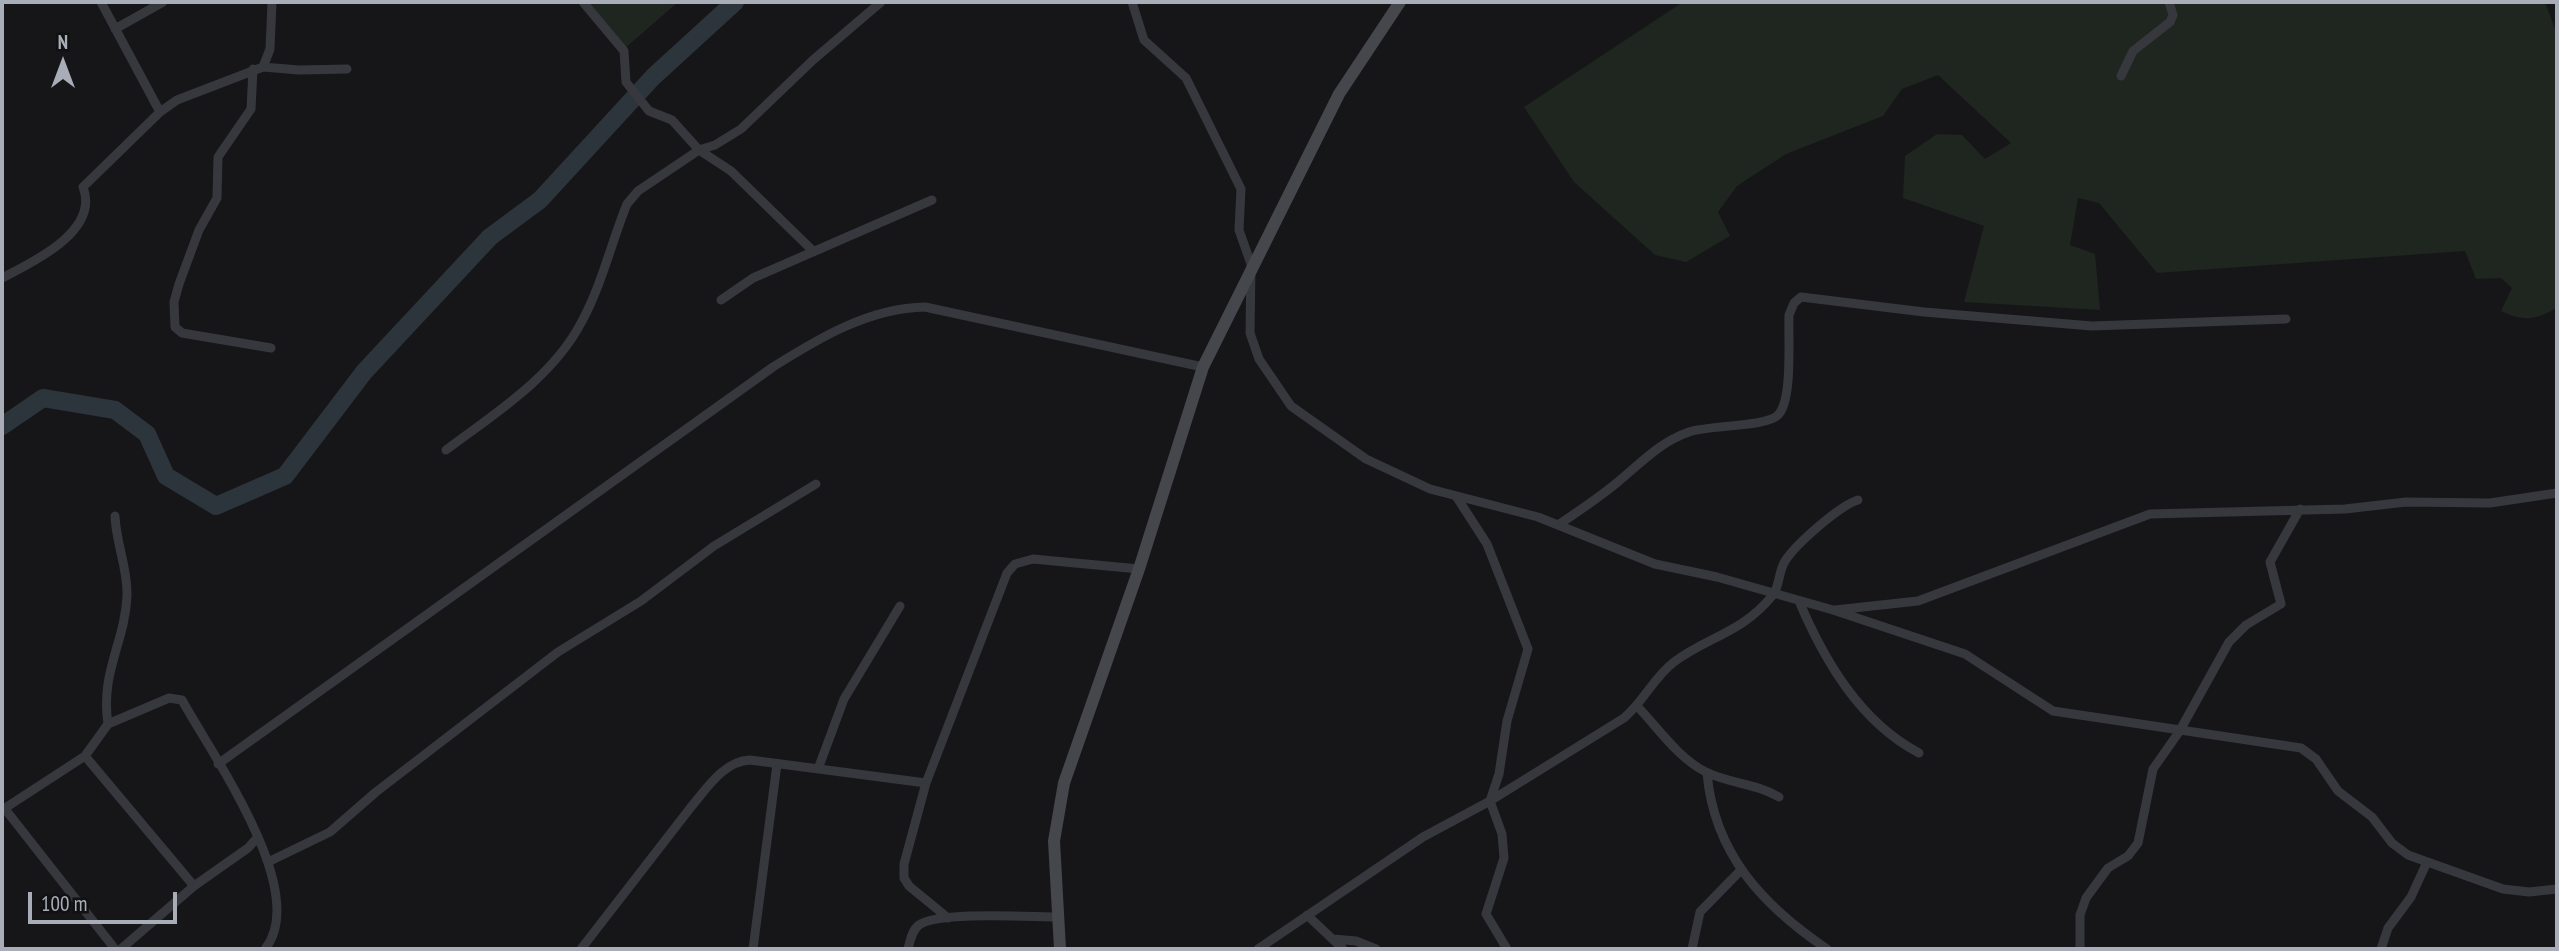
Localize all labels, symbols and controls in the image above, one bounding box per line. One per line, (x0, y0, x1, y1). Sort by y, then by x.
north arrow (28, 28, 98, 98)
text: N (58, 30, 68, 54)
scale bar (32, 878, 180, 922)
text: 100 m (41, 890, 87, 917)

